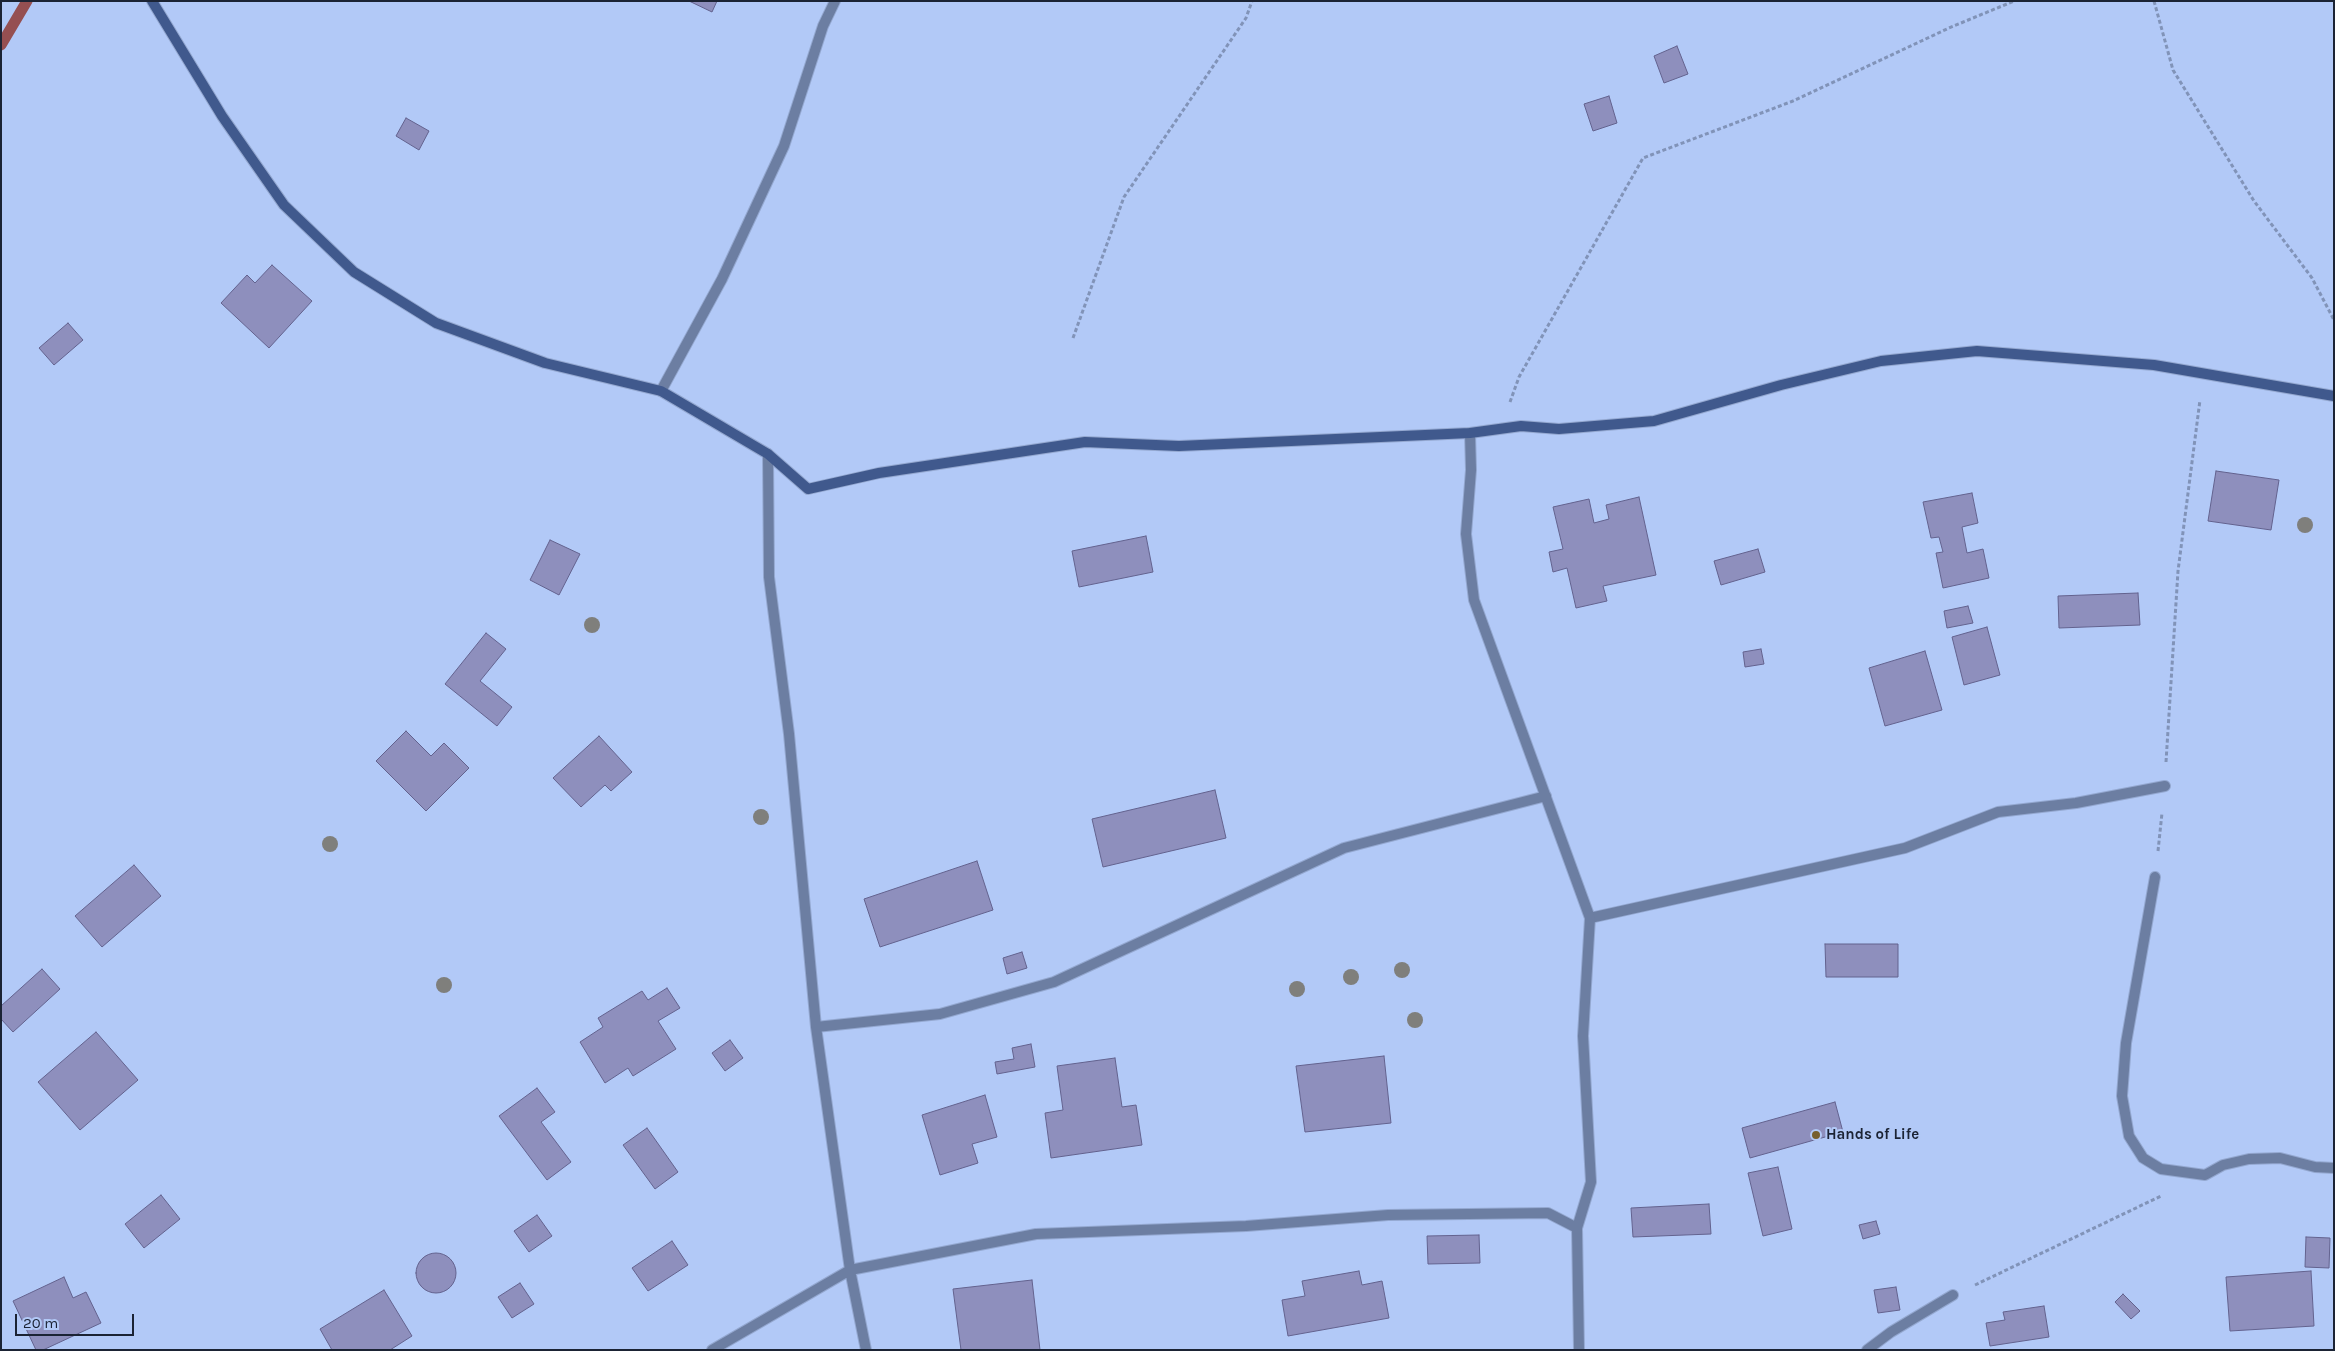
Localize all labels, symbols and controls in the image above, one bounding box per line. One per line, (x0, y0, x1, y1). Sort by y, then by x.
place label: Hands of Life (1826, 1126, 1919, 1144)
marker: Hands of Life (1810, 1129, 1822, 1141)
scale bar (18, 1304, 136, 1336)
text: 20 m (23, 1314, 58, 1332)

